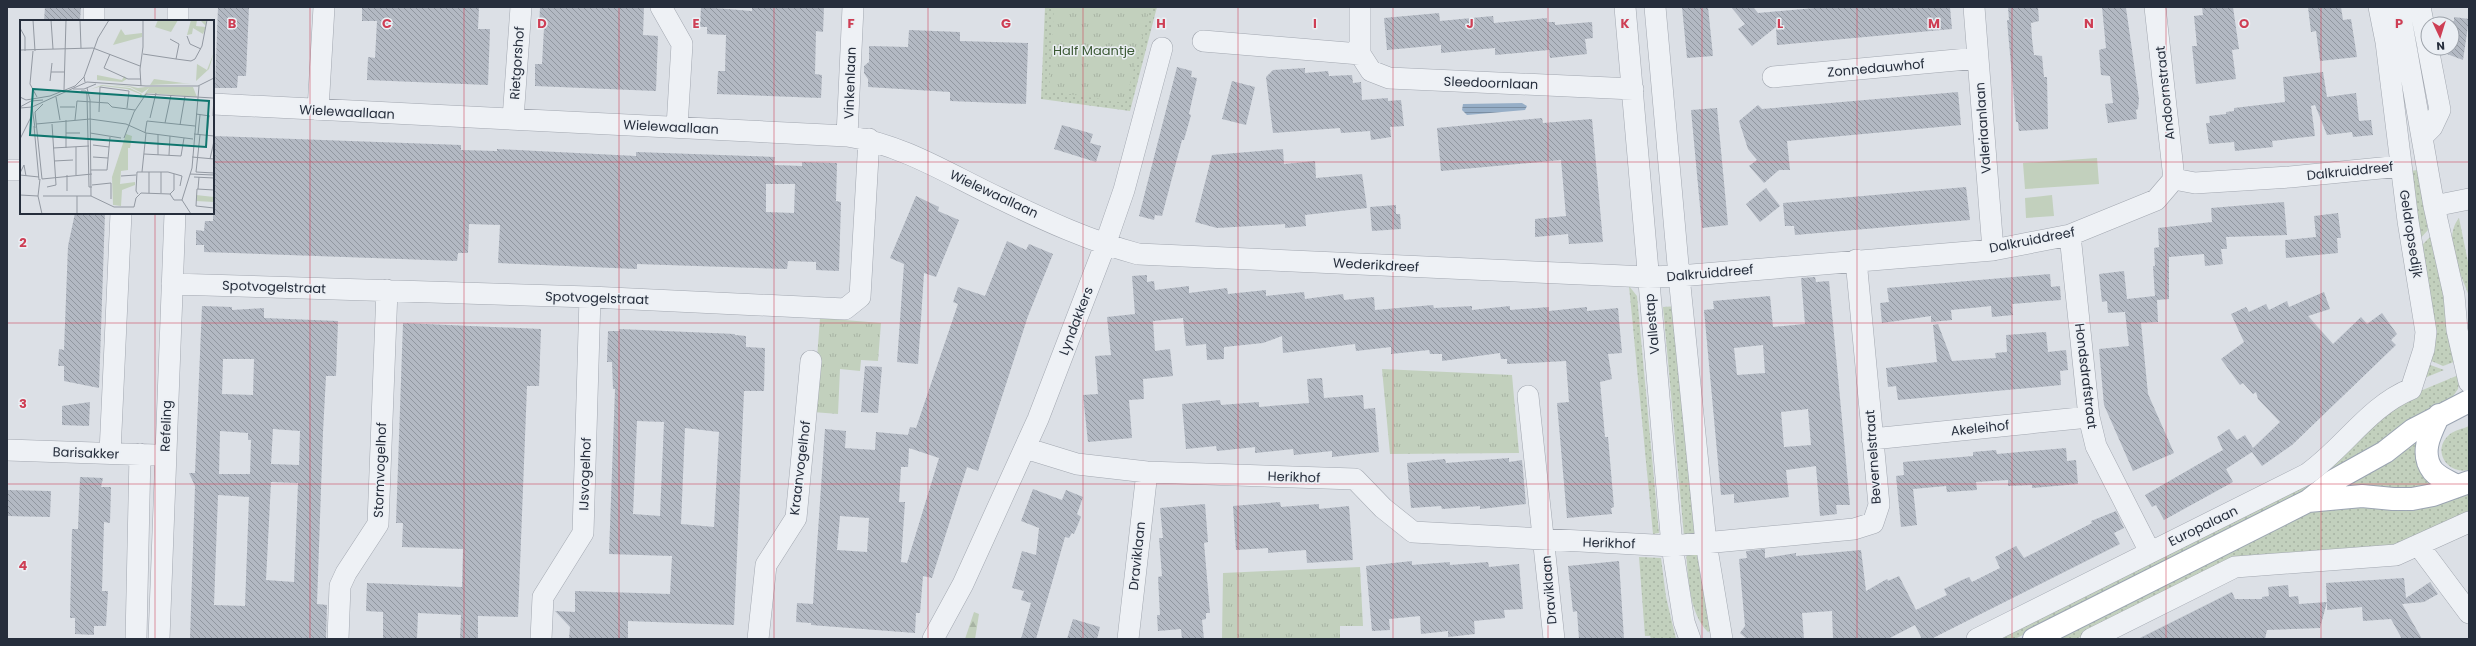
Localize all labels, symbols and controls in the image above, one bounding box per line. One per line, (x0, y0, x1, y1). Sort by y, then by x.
text: B (228, 14, 237, 33)
text: C (382, 14, 392, 33)
text: D (537, 14, 547, 33)
text: E (692, 14, 700, 33)
text: F (847, 14, 855, 33)
text: G (1001, 14, 1011, 33)
text: H (1156, 14, 1166, 33)
text: I (1313, 14, 1317, 33)
text: J (1466, 14, 1474, 33)
text: K (1620, 14, 1630, 33)
text: L (1777, 14, 1783, 33)
text: M (1928, 14, 1940, 33)
text: N (2084, 14, 2094, 33)
text: O (2239, 14, 2249, 33)
text: P (2395, 14, 2403, 33)
north arrow (2420, 16, 2460, 56)
inset map (20, 20, 214, 214)
street label: Rietgorshof (505, 26, 529, 100)
text: N (2436, 38, 2445, 54)
park label: Half Maantje (1053, 41, 1135, 60)
street label: Andoornstraat (2151, 45, 2179, 141)
street label: Vinkenlaan (839, 46, 861, 120)
street label: Zonnedauwhof (1827, 54, 1925, 82)
street label: Sleedoornlaan (1443, 72, 1539, 94)
street label: Valeriaanlaan (1970, 82, 1996, 174)
street label: Wielewaallaan (299, 100, 395, 124)
street label: Wielewaallaan (623, 115, 719, 139)
street label: Dalkruiddreef (2306, 157, 2394, 185)
street label: Wielewaallaan (947, 165, 1041, 223)
street label: Geldropsedijk (2395, 189, 2427, 280)
street label: Dalkruiddreef (1987, 222, 2077, 258)
text: 2 (19, 233, 27, 252)
street label: Wederikdreef (1332, 253, 1420, 277)
street label: Dalkruiddreef (1666, 260, 1754, 286)
street label: Spotvogelstraat (222, 276, 326, 298)
street label: Lyndakkers (1054, 284, 1098, 358)
street label: Spotvogelstraat (545, 287, 649, 309)
street label: Vallestap (1640, 293, 1664, 355)
street label: Hondsdrafstraat (2070, 322, 2102, 430)
text: 3 (19, 394, 27, 413)
street label: Refeling (156, 400, 176, 452)
street label: Bevernelstraat (1860, 409, 1886, 505)
street label: Akeleihof (1950, 415, 2010, 441)
street label: Kraanvogelhof (785, 420, 815, 516)
street label: Stormvogelhof (369, 422, 391, 518)
street label: IJsvogelhof (574, 437, 596, 511)
street label: Barisakker (52, 442, 120, 464)
street label: Herikhof (1267, 467, 1321, 487)
street label: Europalaan (2165, 501, 2241, 551)
street label: Draviklaan (1124, 521, 1150, 591)
street label: Herikhof (1582, 533, 1636, 553)
street label: Draviklaan (1537, 555, 1561, 625)
text: 4 (19, 556, 28, 575)

